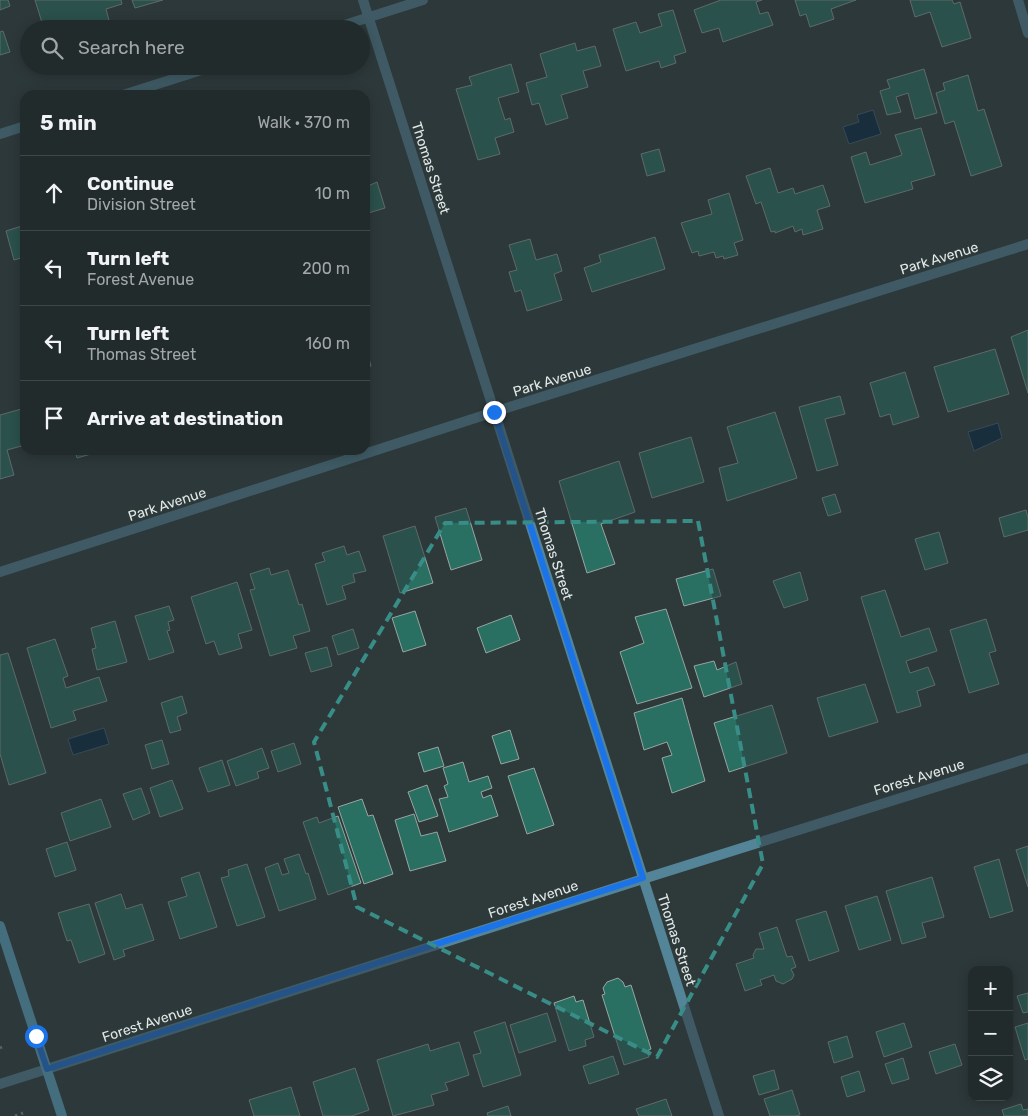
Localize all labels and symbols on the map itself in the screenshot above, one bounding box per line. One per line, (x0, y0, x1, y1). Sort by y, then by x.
street label: Thomas Street (408, 120, 454, 217)
street label: Park Avenue (898, 238, 981, 278)
street label: Park Avenue (511, 360, 594, 400)
route end (483, 401, 506, 424)
street label: Park Avenue (126, 484, 208, 525)
street label: Thomas Street (531, 506, 577, 603)
street label: Forest Avenue (872, 756, 967, 799)
street label: Forest Avenue (486, 877, 581, 922)
street label: Thomas Street (654, 892, 700, 989)
street label: Forest Avenue (100, 1001, 195, 1046)
route start (25, 1025, 48, 1048)

